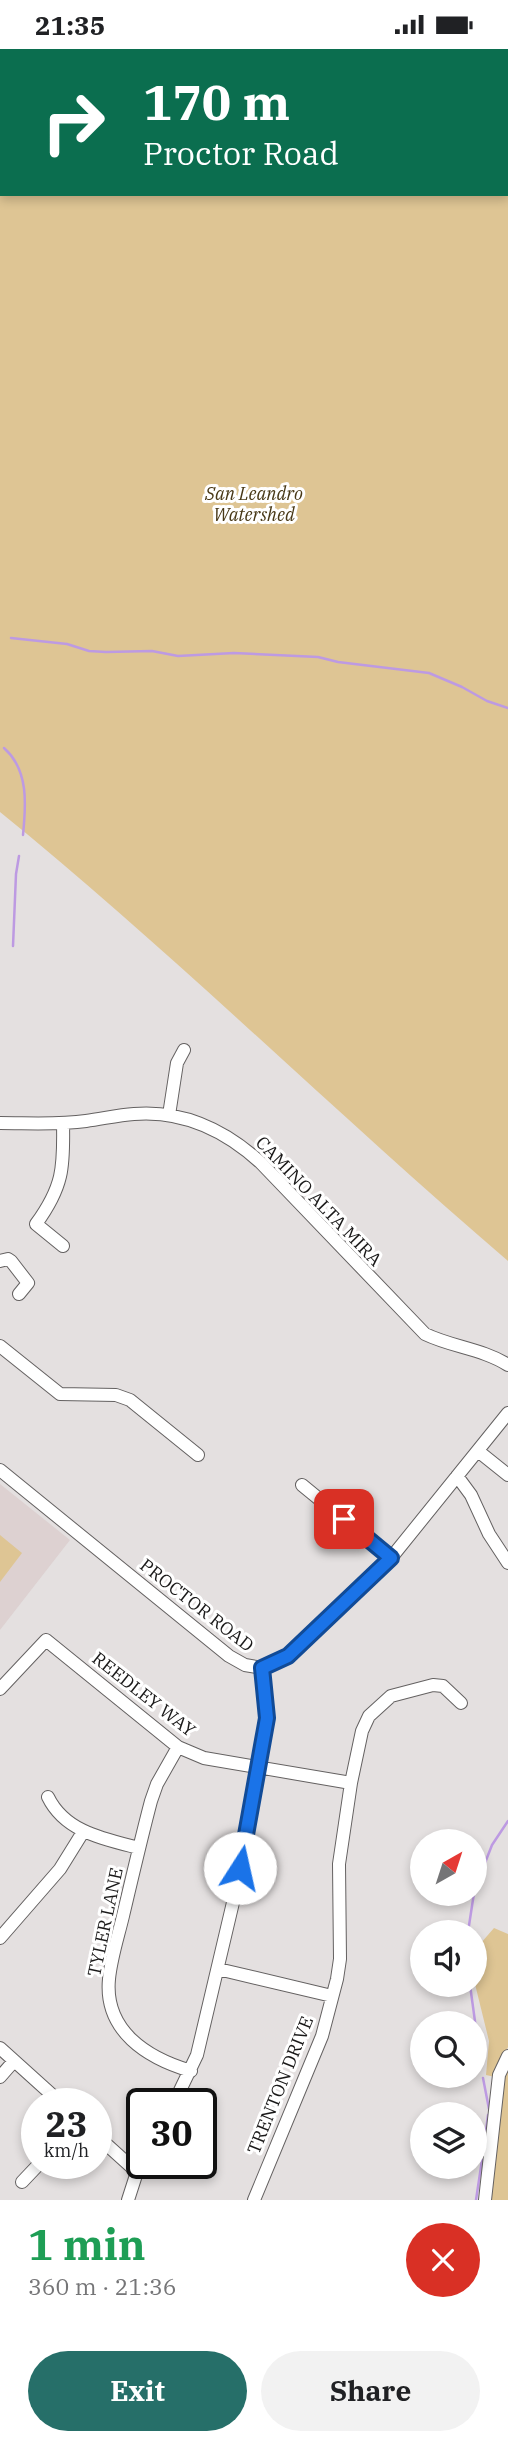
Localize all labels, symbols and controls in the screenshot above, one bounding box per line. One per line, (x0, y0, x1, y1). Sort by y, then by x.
text: 21:35 (35, 8, 105, 42)
text: 170 m (143, 70, 290, 133)
icon: right (28, 77, 119, 168)
text: Proctor Road (143, 132, 339, 174)
park label: San Leandro Watershed (204, 482, 303, 526)
street label: CAMINO ALTA MIRA (251, 1131, 388, 1271)
pin (314, 1489, 374, 1549)
icon: arrive (325, 1500, 363, 1538)
street label: PROCTOR ROAD (136, 1553, 258, 1657)
street label: REEDLEY WAY (88, 1646, 201, 1742)
north arrow (410, 1829, 486, 1906)
map controls (410, 1829, 487, 2179)
position arrow (203, 1831, 277, 1905)
street label: TYLER LANE (82, 1865, 128, 1979)
button: sound (410, 1920, 487, 1997)
button: search (410, 2011, 487, 2088)
street label: TRENTON DRIVE (242, 2013, 318, 2157)
speed limit sign: 30 (126, 2088, 217, 2179)
text: 23 (45, 2101, 88, 2147)
button: layers (410, 2102, 487, 2179)
text: km/h (44, 2139, 89, 2162)
text: 1 min (28, 2217, 146, 2272)
button: close (406, 2223, 480, 2297)
text: 360 m · 21:36 (28, 2271, 177, 2301)
button: Exit (28, 2351, 247, 2431)
button: Share (261, 2351, 480, 2431)

